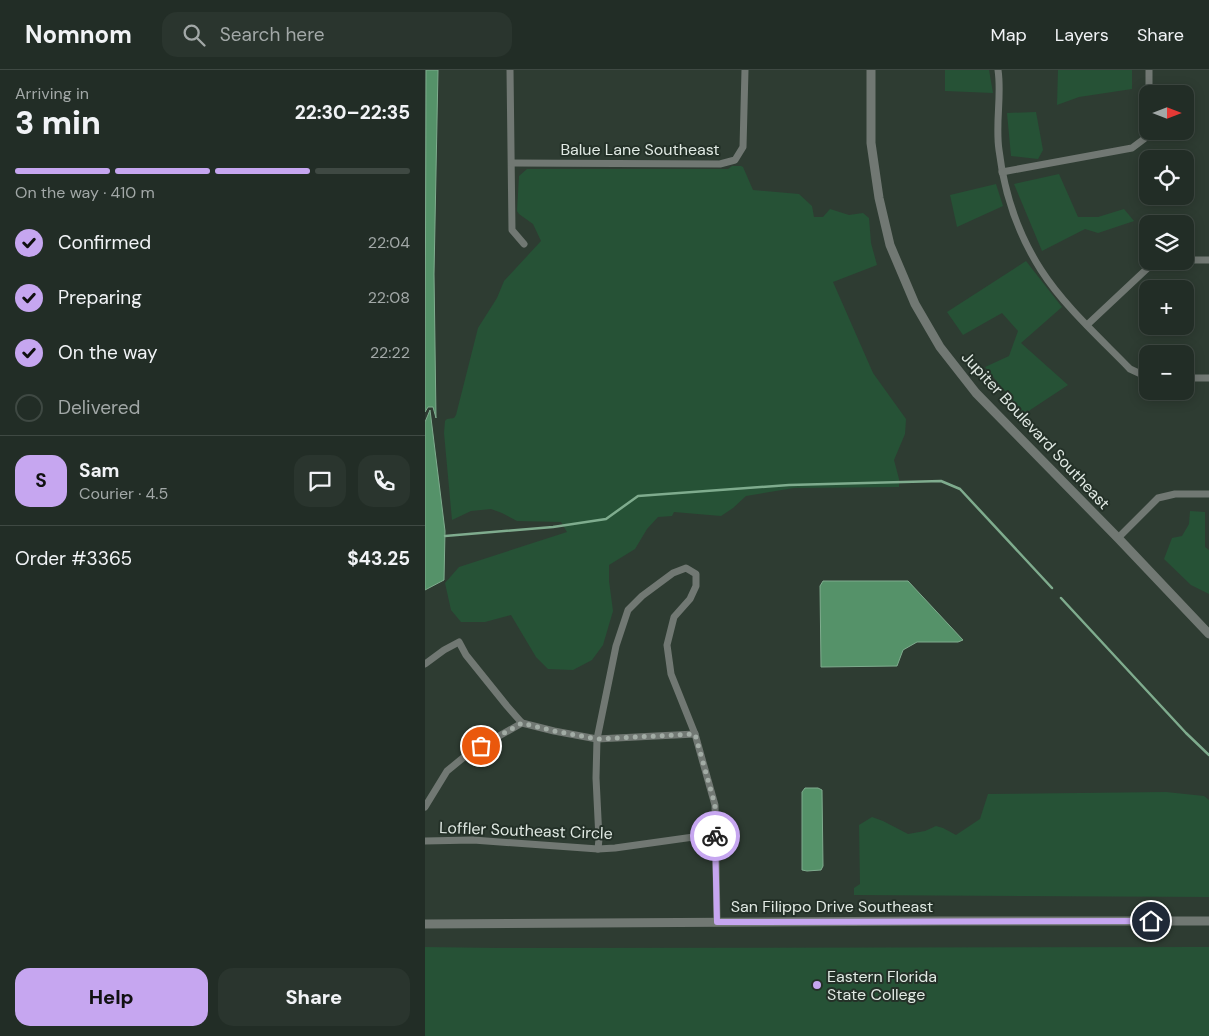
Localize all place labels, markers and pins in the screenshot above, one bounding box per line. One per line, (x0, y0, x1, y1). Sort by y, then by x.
pin (460, 725, 502, 767)
pin (1130, 900, 1172, 942)
place label: Eastern Florida State College (827, 966, 937, 1005)
marker: Eastern Florida State College (811, 979, 823, 991)

